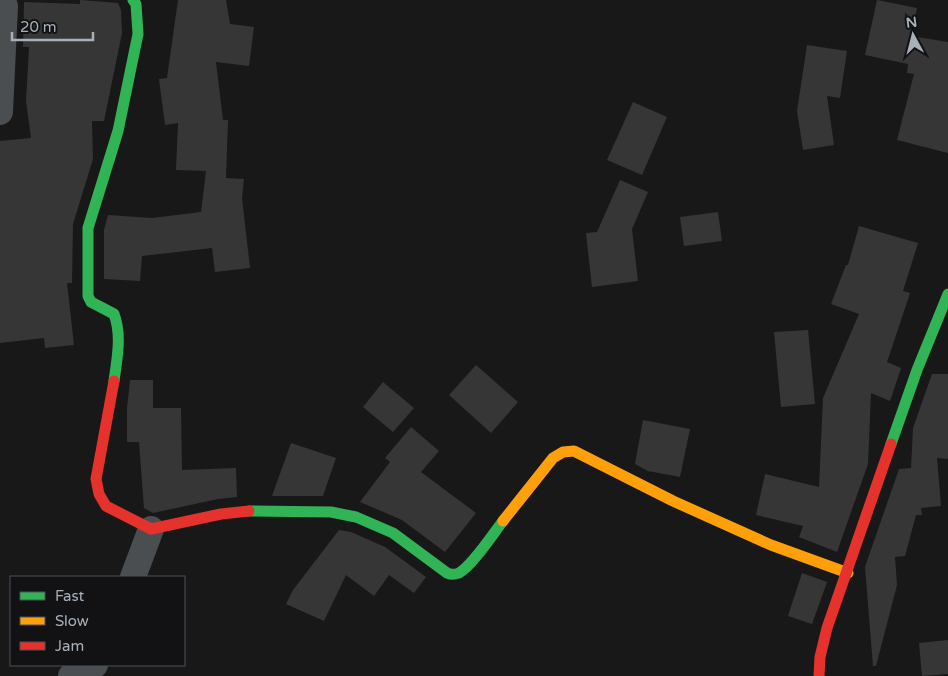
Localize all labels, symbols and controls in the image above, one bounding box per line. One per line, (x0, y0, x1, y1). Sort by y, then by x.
scale bar (12, 10, 94, 42)
north arrow (888, 10, 938, 60)
text: N (905, 13, 918, 32)
text: 20 m (20, 18, 57, 36)
legend (10, 576, 185, 666)
text: Fast (55, 587, 85, 605)
text: Slow (55, 612, 89, 630)
text: Jam (55, 637, 84, 655)

